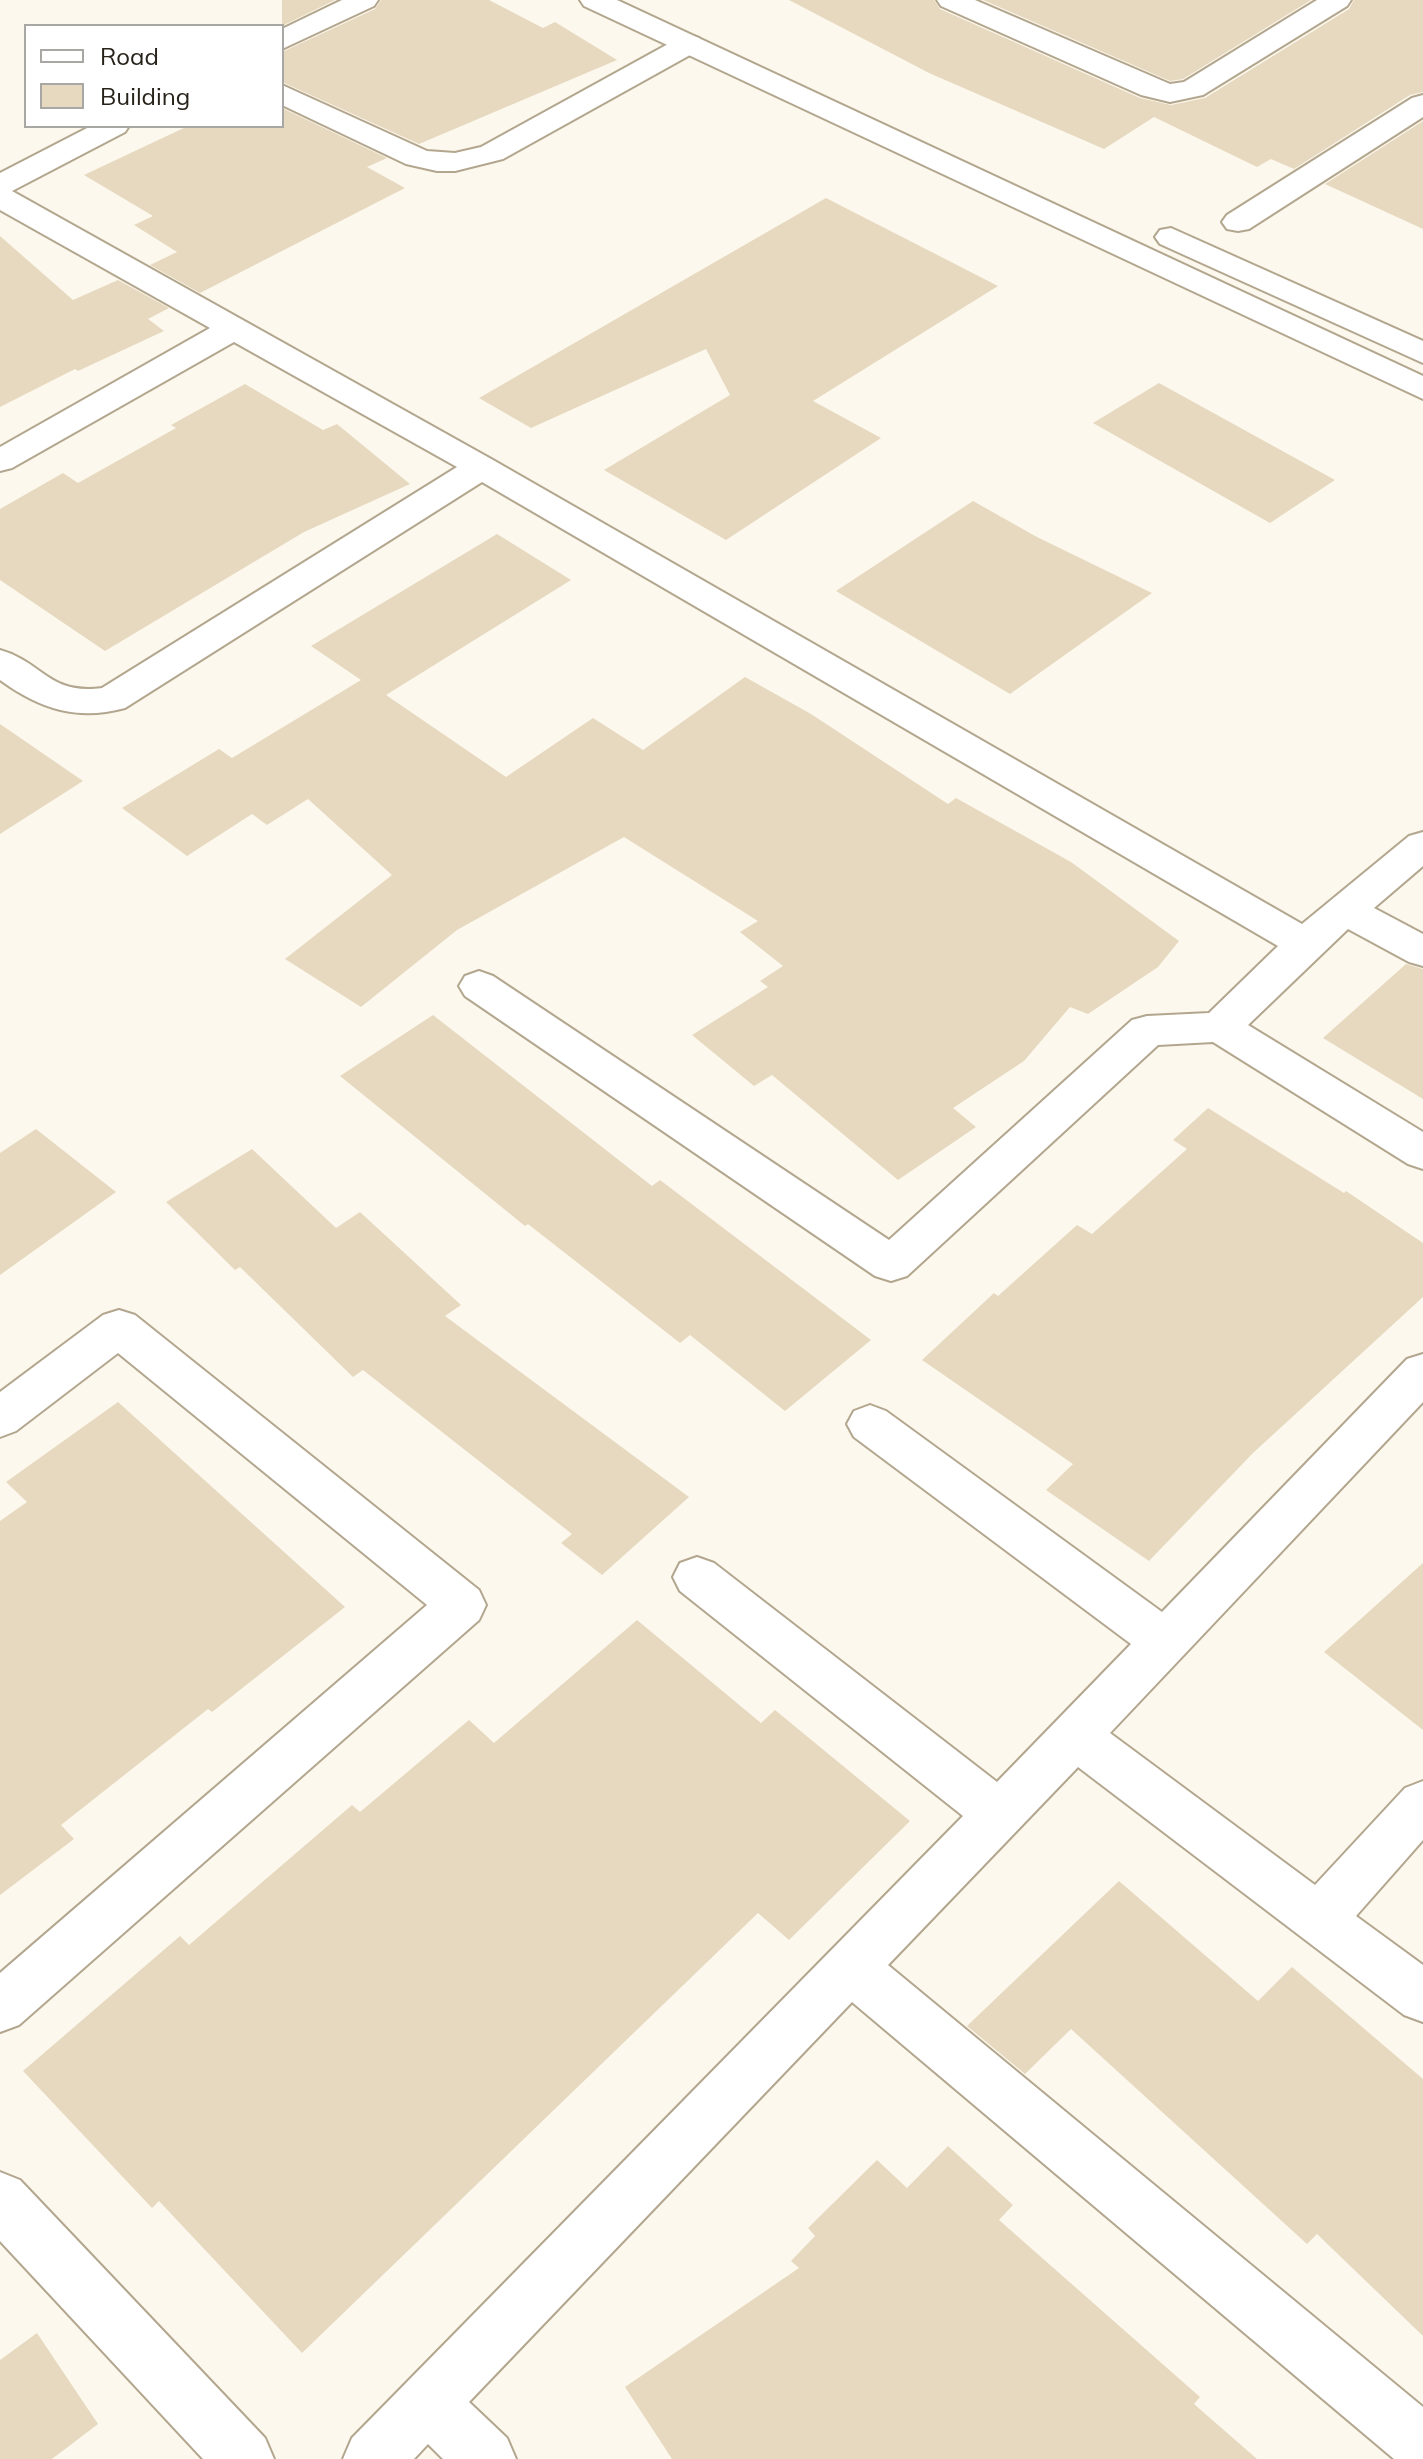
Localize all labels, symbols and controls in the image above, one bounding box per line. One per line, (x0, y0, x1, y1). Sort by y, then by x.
legend (24, 24, 284, 128)
text: Road (100, 41, 159, 71)
text: Building (100, 81, 190, 111)

